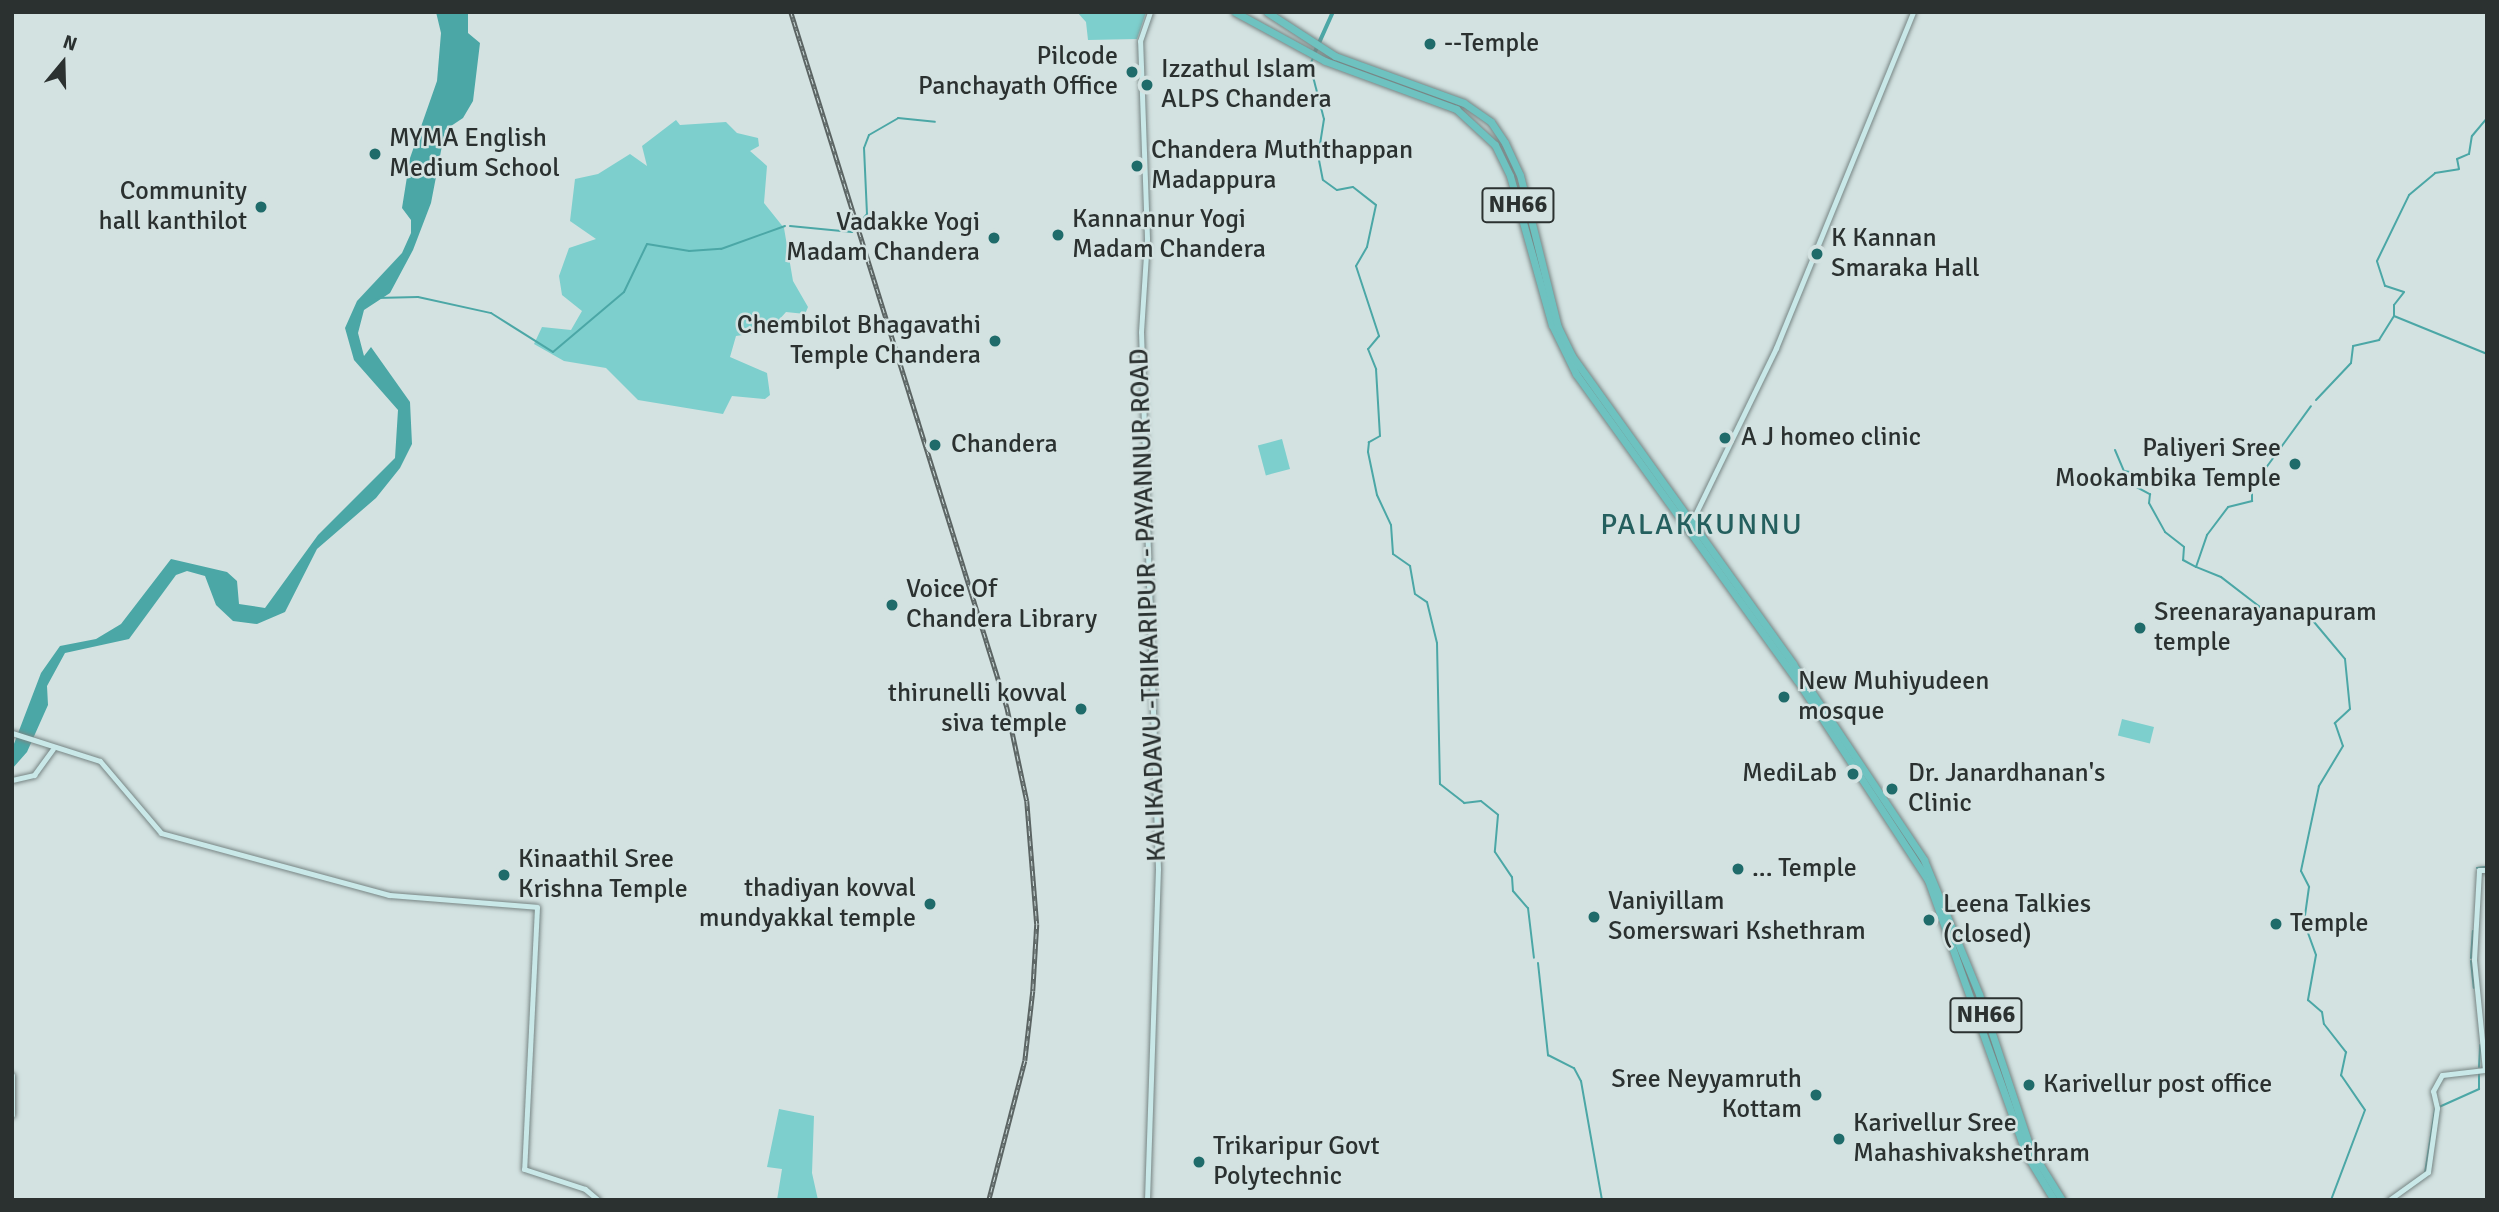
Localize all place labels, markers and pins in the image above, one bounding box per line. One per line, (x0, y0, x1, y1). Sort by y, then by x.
place label: --Temple (1444, 28, 1539, 60)
marker: --Temple (1422, 36, 1438, 52)
place label: Pilcode Panchayath Office (918, 41, 1118, 102)
place label: Izzathul Islam ALPS Chandera (1161, 54, 1332, 116)
marker: Pilcode Panchayath Office (1124, 64, 1140, 80)
marker: Izzathul Islam ALPS Chandera (1139, 77, 1155, 93)
place label: MYMA English Medium School (389, 123, 560, 184)
place label: Chandera Muththappan Madappura (1151, 135, 1413, 196)
marker: MYMA English Medium School (367, 146, 383, 162)
marker: Chandera Muththappan Madappura (1129, 158, 1145, 174)
place label: Community hall kanthilot (98, 176, 247, 238)
marker: Community hall kanthilot (253, 199, 269, 215)
place label: Kannannur Yogi Madam Chandera (1072, 204, 1266, 266)
place label: Vadakke Yogi Madam Chandera (786, 207, 980, 268)
place label: K Kannan Smaraka Hall (1831, 223, 1980, 284)
marker: Kannannur Yogi Madam Chandera (1050, 227, 1066, 243)
marker: Vadakke Yogi Madam Chandera (986, 230, 1002, 246)
marker: K Kannan Smaraka Hall (1809, 246, 1825, 262)
place label: Chembilot Bhagavathi Temple Chandera (737, 310, 981, 372)
marker: Chembilot Bhagavathi Temple Chandera (987, 333, 1003, 349)
place label: A J homeo clinic (1741, 422, 1921, 454)
marker: A J homeo clinic (1715, 428, 1735, 448)
place label: Chandera (951, 429, 1058, 461)
place label: Paliyeri Sree Mookambika Temple (2055, 433, 2281, 494)
marker: Chandera (925, 435, 945, 455)
marker: Paliyeri Sree Mookambika Temple (2287, 456, 2303, 472)
place label: Voice Of Chandera Library (906, 574, 1097, 636)
marker: Voice Of Chandera Library (884, 597, 900, 613)
place label: Sreenarayanapuram temple (2154, 597, 2377, 658)
marker: Sreenarayanapuram temple (2132, 620, 2148, 636)
place label: New Muhiyudeen mosque (1798, 666, 1989, 728)
place label: thirunelli kovval siva temple (888, 678, 1067, 740)
marker: New Muhiyudeen mosque (1776, 689, 1792, 705)
marker: thirunelli kovval siva temple (1073, 701, 1089, 717)
place label: MediLab (1742, 758, 1837, 790)
place label: Dr. Janardhanan's Clinic (1908, 758, 2105, 820)
marker: MediLab (1843, 764, 1863, 784)
marker: Dr. Janardhanan's Clinic (1882, 779, 1902, 799)
place label: Kinaathil Sree Krishna Temple (518, 844, 688, 906)
place label: ... Temple (1752, 853, 1857, 885)
marker: ... Temple (1730, 861, 1746, 877)
marker: Kinaathil Sree Krishna Temple (496, 867, 512, 883)
place label: thadiyan kovval mundyakkal temple (699, 873, 916, 934)
place label: Vaniyillam Somerswari Kshethram (1608, 886, 1866, 948)
place label: Leena Talkies (closed) (1943, 889, 2091, 950)
marker: thadiyan kovval mundyakkal temple (922, 896, 938, 912)
place label: Temple (2290, 908, 2369, 940)
marker: Vaniyillam Somerswari Kshethram (1586, 909, 1602, 925)
marker: Leena Talkies (closed) (1921, 912, 1937, 928)
marker: Temple (2268, 916, 2284, 932)
place label: Sree Neyyamruth Kottam (1611, 1064, 1802, 1126)
place label: Karivellur post office (2043, 1069, 2272, 1101)
marker: Karivellur post office (2021, 1077, 2037, 1093)
marker: Sree Neyyamruth Kottam (1808, 1087, 1824, 1103)
place label: Karivellur Sree Mahashivakshethram (1853, 1108, 2090, 1170)
place label: Trikaripur Govt Polytechnic (1213, 1131, 1379, 1192)
marker: Karivellur Sree Mahashivakshethram (1831, 1131, 1847, 1147)
marker: Trikaripur Govt Polytechnic (1191, 1154, 1207, 1170)

